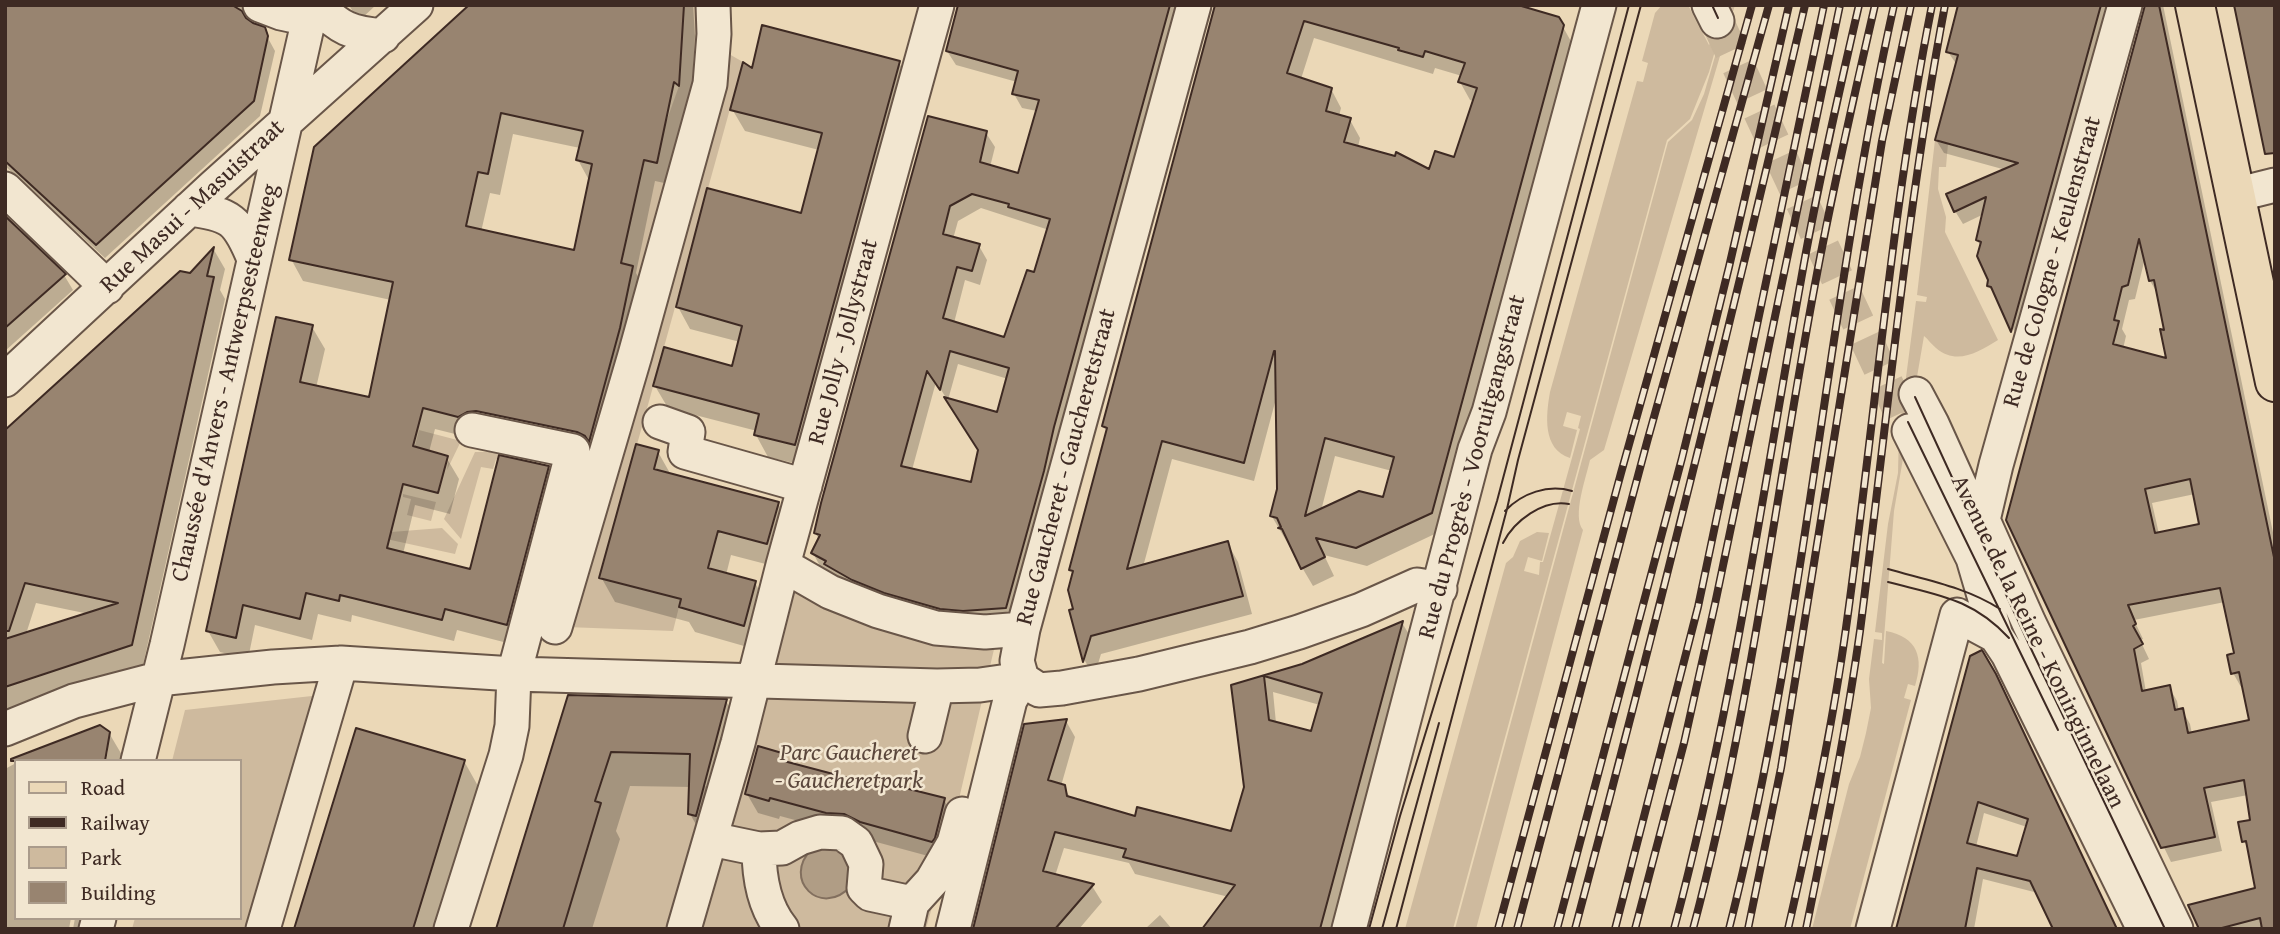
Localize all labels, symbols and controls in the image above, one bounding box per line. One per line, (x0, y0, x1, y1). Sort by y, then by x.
street label: Rue de Cologne - Keulenstraat (1998, 113, 2108, 411)
street label: Rue Masui - Masuistraat (95, 114, 291, 300)
street label: Chaussée d'Anvers - Antwerpsesteenweg (166, 181, 286, 585)
street label: Rue Jolly - Jollystraat (803, 236, 885, 448)
street label: Rue du Progrès - Vooruitgangstraat (1413, 292, 1533, 642)
street label: Rue Gaucheret - Gaucheretstraat (1011, 306, 1123, 628)
street label: Avenue de la Reine - Koninginnelaan (1944, 471, 2130, 813)
park label: Parc Gaucheret - Gaucheretpark (775, 740, 923, 796)
legend (14, 759, 242, 920)
text: Road (81, 772, 125, 803)
text: Railway (81, 807, 150, 838)
text: Park (81, 842, 122, 873)
text: Building (81, 877, 155, 908)

